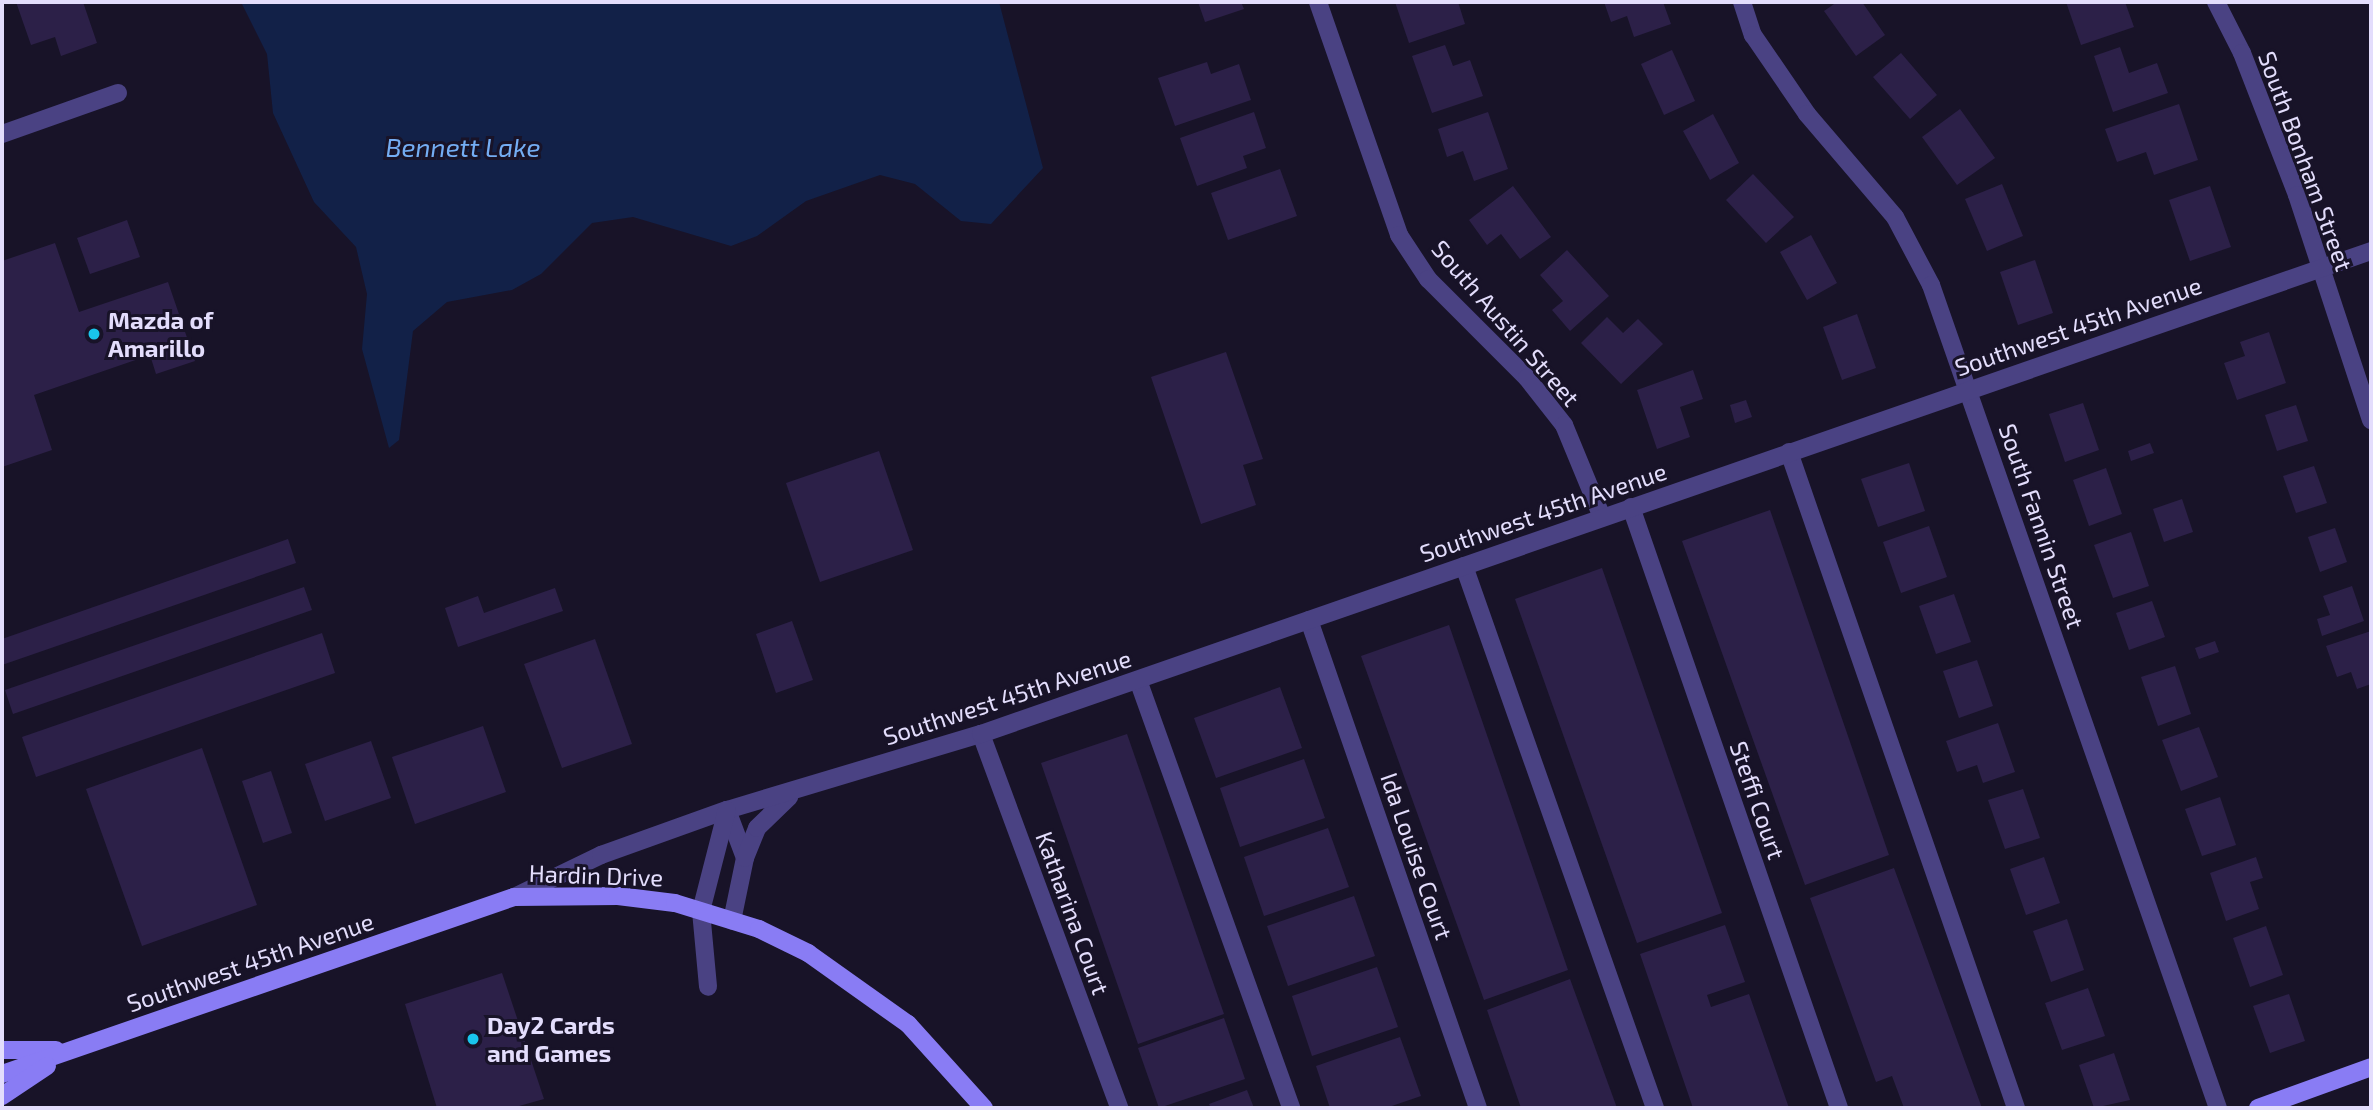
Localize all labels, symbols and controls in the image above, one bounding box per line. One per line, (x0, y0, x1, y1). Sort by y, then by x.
street label: South Bonham Street (2253, 47, 2359, 275)
water label: Bennett Lake (386, 131, 540, 163)
street label: South Austin Street (1426, 234, 1586, 412)
street label: Southwest 45th Avenue (1951, 270, 2205, 382)
place label: Mazda of Amarillo (108, 306, 213, 362)
marker: Mazda of Amarillo (86, 326, 102, 342)
street label: South Fannin Street (1993, 420, 2091, 632)
street label: Southwest 45th Avenue (1416, 456, 1670, 568)
street label: Southwest 45th Avenue (879, 643, 1135, 751)
street label: Steffi Court (1724, 737, 1792, 863)
street label: Ida Louise Court (1375, 769, 1459, 943)
street label: Katharina Court (1030, 828, 1116, 998)
street label: Hardin Drive (528, 858, 664, 892)
street label: Southwest 45th Avenue (123, 906, 377, 1018)
place label: Day2 Cards and Games (487, 1011, 615, 1067)
marker: Day2 Cards and Games (465, 1031, 481, 1047)

